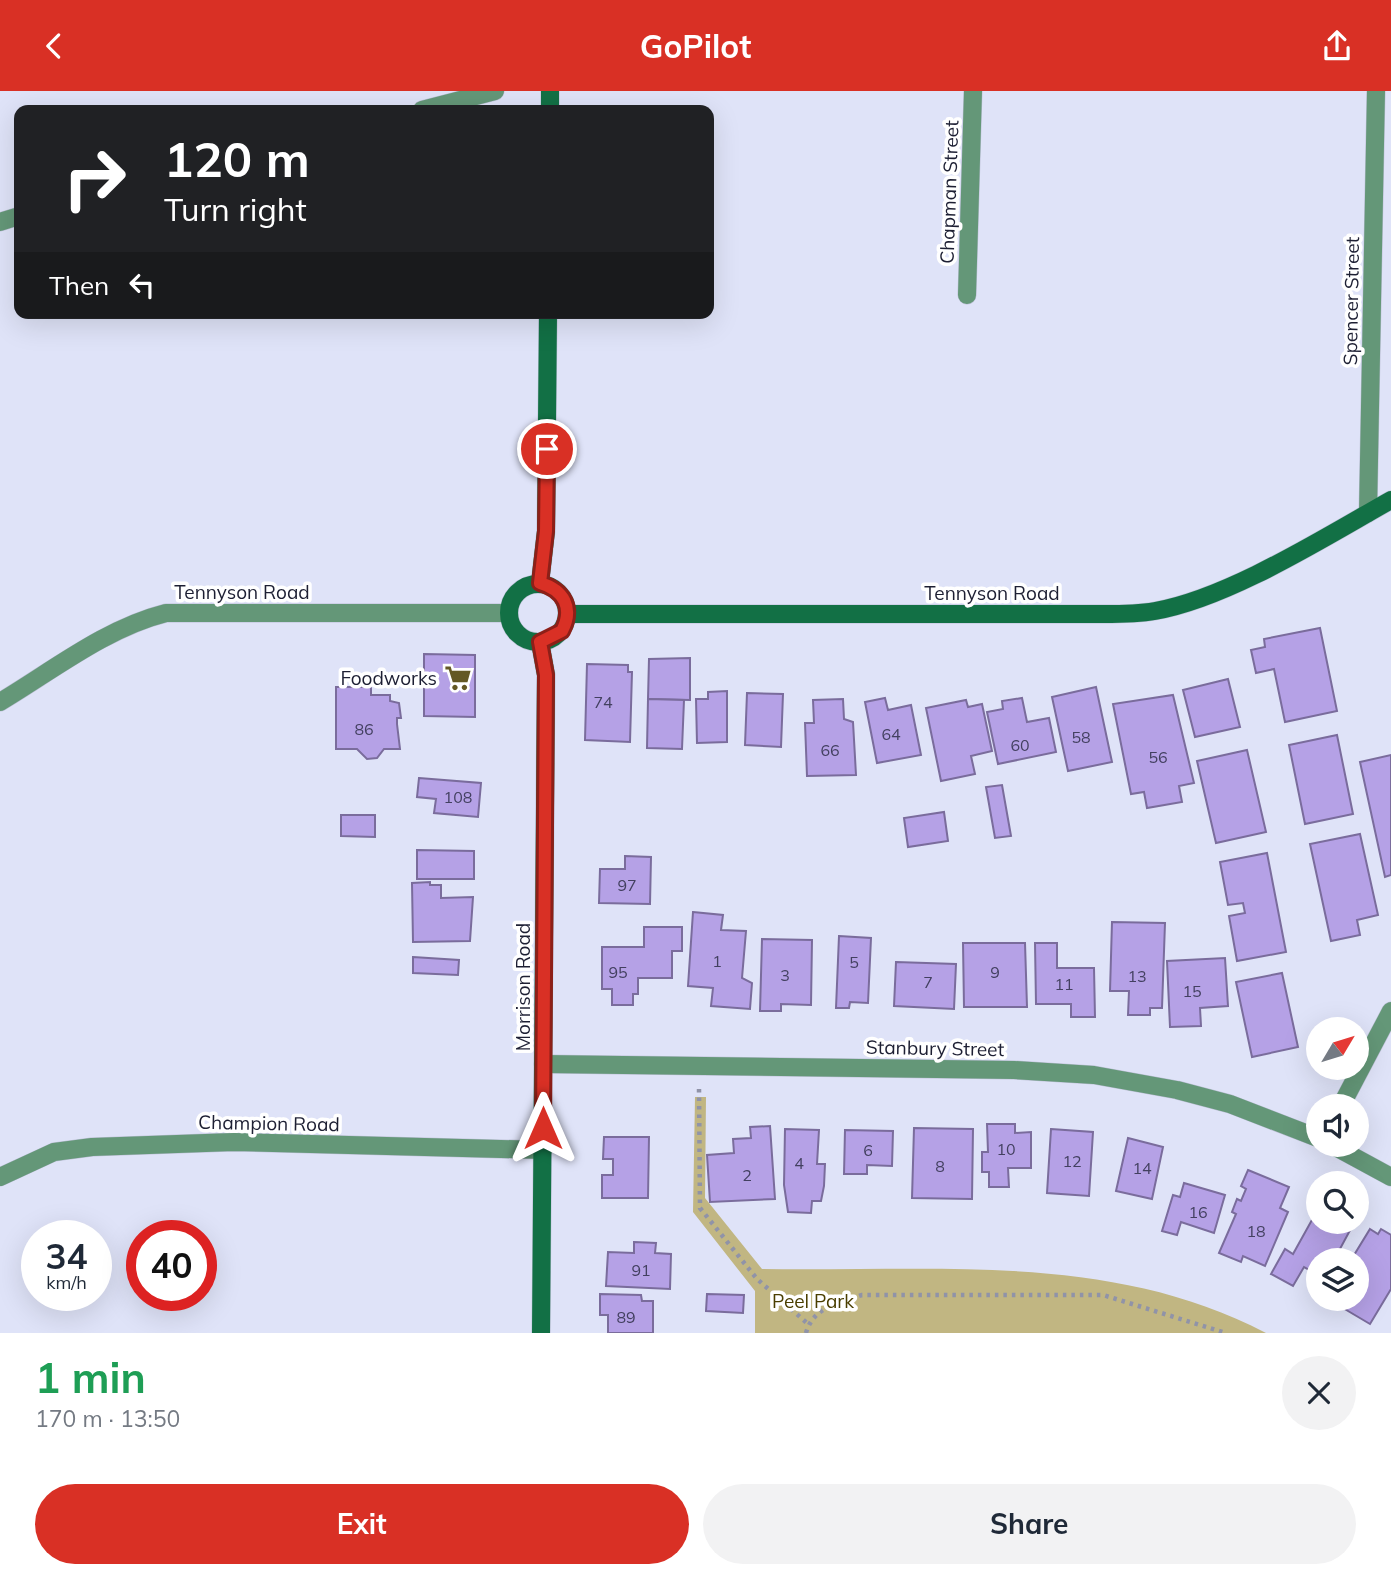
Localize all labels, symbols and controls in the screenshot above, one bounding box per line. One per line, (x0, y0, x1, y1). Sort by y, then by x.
text: GoPilot (640, 26, 751, 66)
icon: back (35, 27, 73, 65)
icon: share (1318, 27, 1356, 65)
street label: Chapman Street (935, 119, 964, 264)
text: 120 m (164, 128, 310, 189)
icon: right (49, 133, 140, 224)
text: Turn right (164, 189, 307, 229)
street label: Spencer Street (1338, 236, 1364, 366)
icon: left (123, 266, 161, 304)
text: Then (49, 269, 109, 302)
pin (517, 419, 577, 479)
icon: arrive (528, 430, 566, 468)
street label: Tennyson Road (174, 580, 310, 604)
street label: Tennyson Road (924, 581, 1060, 605)
supermarket icon: Foodworks (443, 663, 473, 693)
place label: Foodworks (340, 666, 437, 690)
house number: 74 (593, 692, 613, 712)
house number: 86 (354, 719, 374, 739)
house number: 64 (881, 724, 901, 744)
house number: 58 (1071, 727, 1091, 747)
house number: 60 (1010, 735, 1030, 755)
house number: 66 (820, 740, 840, 760)
house number: 56 (1148, 747, 1168, 767)
house number: 108 (444, 787, 472, 807)
house number: 97 (617, 875, 637, 895)
street label: Morrison Road (511, 923, 535, 1051)
house number: 1 (712, 951, 722, 971)
house number: 5 (849, 952, 859, 972)
house number: 95 (608, 962, 628, 982)
house number: 9 (990, 962, 1000, 982)
house number: 3 (780, 965, 790, 985)
house number: 13 (1127, 966, 1147, 986)
house number: 7 (923, 972, 933, 992)
house number: 11 (1054, 974, 1074, 994)
house number: 15 (1182, 981, 1202, 1001)
north arrow (1306, 1017, 1368, 1080)
map controls (1306, 1017, 1369, 1311)
street label: Stanbury Street (866, 1035, 1005, 1061)
position arrow (506, 1091, 580, 1165)
button: sound (1306, 1094, 1369, 1157)
street label: Champion Road (198, 1110, 340, 1136)
house number: 10 (996, 1139, 1016, 1159)
house number: 6 (863, 1140, 873, 1160)
house number: 12 (1062, 1151, 1082, 1171)
house number: 4 (794, 1153, 804, 1173)
house number: 8 (935, 1156, 945, 1176)
house number: 14 (1132, 1158, 1152, 1178)
house number: 2 (742, 1165, 752, 1185)
button: search (1306, 1171, 1369, 1234)
house number: 16 (1188, 1202, 1208, 1222)
speed limit sign: 40 (126, 1220, 217, 1311)
house number: 18 (1246, 1221, 1266, 1241)
text: 34 (45, 1234, 88, 1278)
button: layers (1306, 1248, 1369, 1311)
house number: 91 (631, 1260, 651, 1280)
text: km/h (46, 1271, 87, 1294)
park label: Peel Park (772, 1289, 854, 1313)
house number: 89 (616, 1307, 636, 1327)
text: 1 min (35, 1351, 146, 1404)
button: close (1282, 1356, 1356, 1430)
text: 170 m · 13:50 (35, 1404, 180, 1433)
button: Exit (35, 1484, 689, 1564)
button: Share (703, 1484, 1356, 1564)

